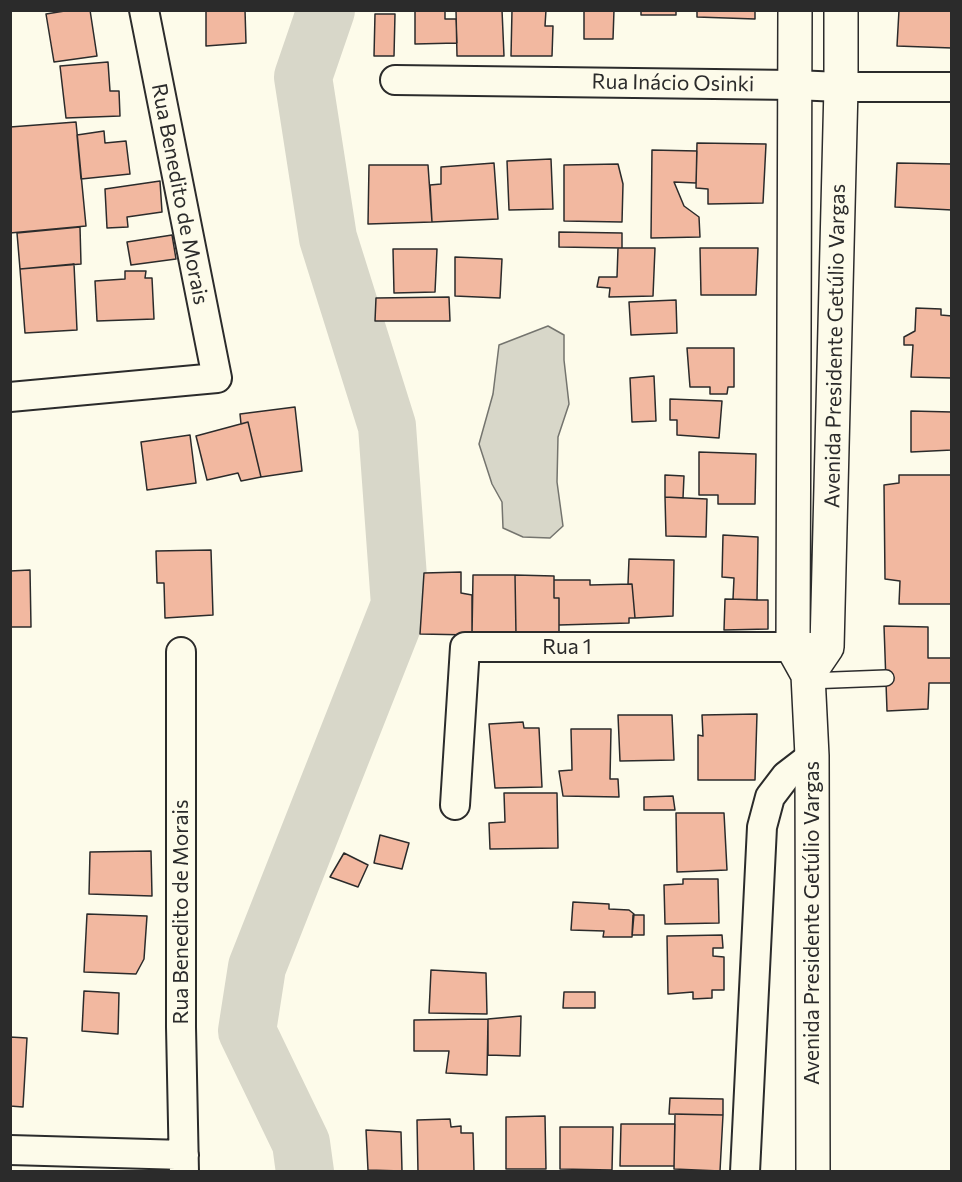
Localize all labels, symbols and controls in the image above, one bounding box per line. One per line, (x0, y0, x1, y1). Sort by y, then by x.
street label: Rua Inácio Osinki (591, 69, 755, 97)
street label: Rua Benedito de Morais (146, 81, 214, 307)
street label: Avenida Presidente Getúlio Vargas (820, 184, 850, 508)
street label: Rua 1 (542, 634, 592, 660)
street label: Avenida Presidente Getúlio Vargas (799, 761, 825, 1085)
street label: Rua Benedito de Morais (168, 800, 194, 1024)

